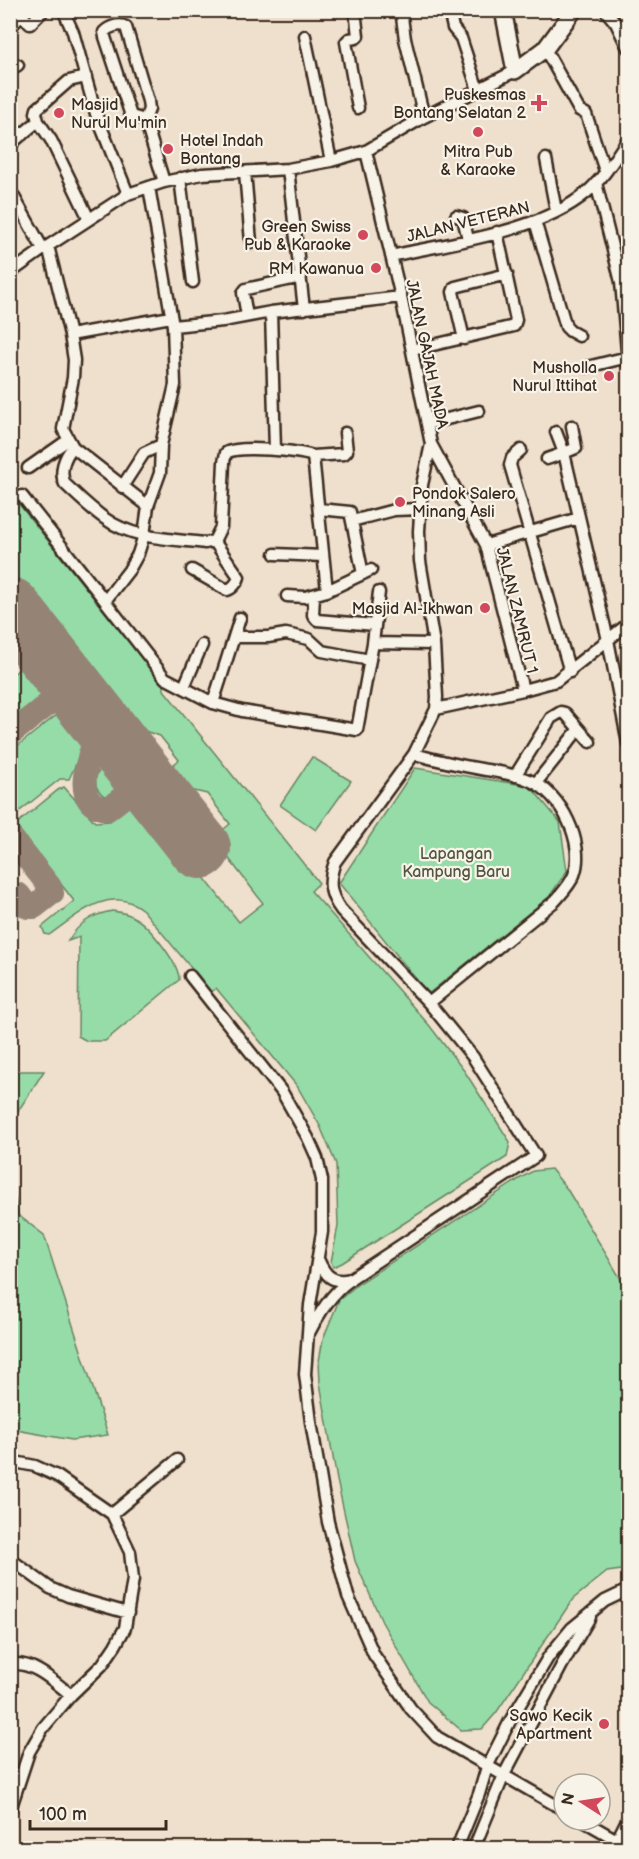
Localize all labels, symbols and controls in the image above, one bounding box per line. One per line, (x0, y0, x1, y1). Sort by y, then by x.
place label: Puskesmas Bontang Selatan 2 (393, 86, 527, 123)
marker: Puskesmas Bontang Selatan 2 (530, 94, 548, 112)
place label: Masjid Nurul Mu'min (71, 96, 167, 133)
marker: Masjid Nurul Mu'min (52, 106, 66, 120)
marker: Mitra Pub & Karaoke (471, 125, 485, 139)
place label: Hotel Indah Bontang (180, 132, 264, 169)
marker: Hotel Indah Bontang (161, 142, 175, 156)
place label: Mitra Pub & Karaoke (441, 143, 516, 180)
street label: JALAN VETERAN (405, 198, 532, 247)
place label: Green Swiss Pub & Karaoke (244, 218, 352, 255)
marker: Green Swiss Pub & Karaoke (356, 228, 370, 242)
place label: RM Kawanua (269, 260, 364, 279)
marker: RM Kawanua (369, 261, 383, 275)
street label: JALAN GAJAH MADA (401, 278, 452, 431)
place label: Musholla Nurul Ittihat (512, 359, 597, 396)
marker: Musholla Nurul Ittihat (602, 369, 616, 383)
place label: Pondok Salero Minang Asli (412, 485, 516, 522)
marker: Pondok Salero Minang Asli (393, 495, 407, 509)
street label: JALAN ZAMRUT 1 (492, 545, 541, 675)
place label: Masjid Al-Ikhwan (352, 600, 473, 619)
marker: Masjid Al-Ikhwan (478, 601, 492, 615)
park label: Lapangan Kampung Baru (402, 845, 510, 882)
place label: Sawo Kecik Apartment (510, 1707, 592, 1744)
marker: Sawo Kecik Apartment (597, 1717, 611, 1731)
north arrow (552, 1772, 612, 1832)
text: N (558, 1791, 579, 1807)
scale bar (30, 1793, 166, 1831)
text: 100 m (39, 1804, 87, 1825)

